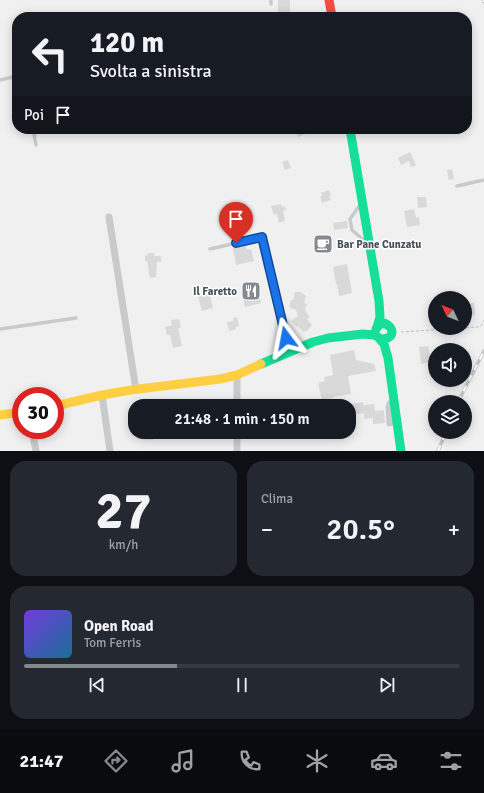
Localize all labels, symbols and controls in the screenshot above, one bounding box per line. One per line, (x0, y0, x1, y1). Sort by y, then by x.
text: 120 m (90, 26, 164, 60)
icon: left (24, 28, 76, 80)
text: Svolta a sinistra (90, 60, 212, 82)
icon: arrive (52, 104, 74, 126)
text: Poi (24, 106, 44, 124)
pin (219, 202, 253, 243)
icon: arrive (225, 208, 247, 230)
cafe icon: Bar Pane Cunzatu (312, 233, 334, 255)
place label: Bar Pane Cunzatu (337, 238, 421, 251)
restaurant icon: Il Faretto (240, 280, 262, 302)
place label: Il Faretto (193, 285, 237, 298)
north arrow (428, 291, 472, 335)
map controls (428, 291, 472, 439)
position arrow (265, 317, 307, 359)
button: sound (428, 343, 472, 387)
speed limit sign: 30 (12, 387, 64, 439)
button: layers (428, 395, 472, 439)
text: 21:48 · 1 min · 150 m (175, 410, 309, 428)
text: 27 (95, 479, 152, 543)
text: Clima (261, 491, 293, 507)
text: 20.5° (326, 511, 395, 548)
text: − (261, 516, 273, 543)
text: + (448, 516, 460, 543)
text: km/h (109, 537, 138, 553)
text: Open Road (84, 617, 154, 635)
text: Tom Ferris (84, 635, 141, 651)
icon: previous (86, 674, 108, 696)
icon: pause (231, 674, 253, 696)
icon: next (376, 674, 398, 696)
icon: directions (102, 747, 130, 775)
icon: music (169, 747, 197, 775)
icon: phone (236, 747, 264, 775)
icon: climate (303, 747, 331, 775)
icon: car (370, 747, 398, 775)
icon: filters (437, 747, 465, 775)
text: 21:47 (19, 750, 64, 772)

